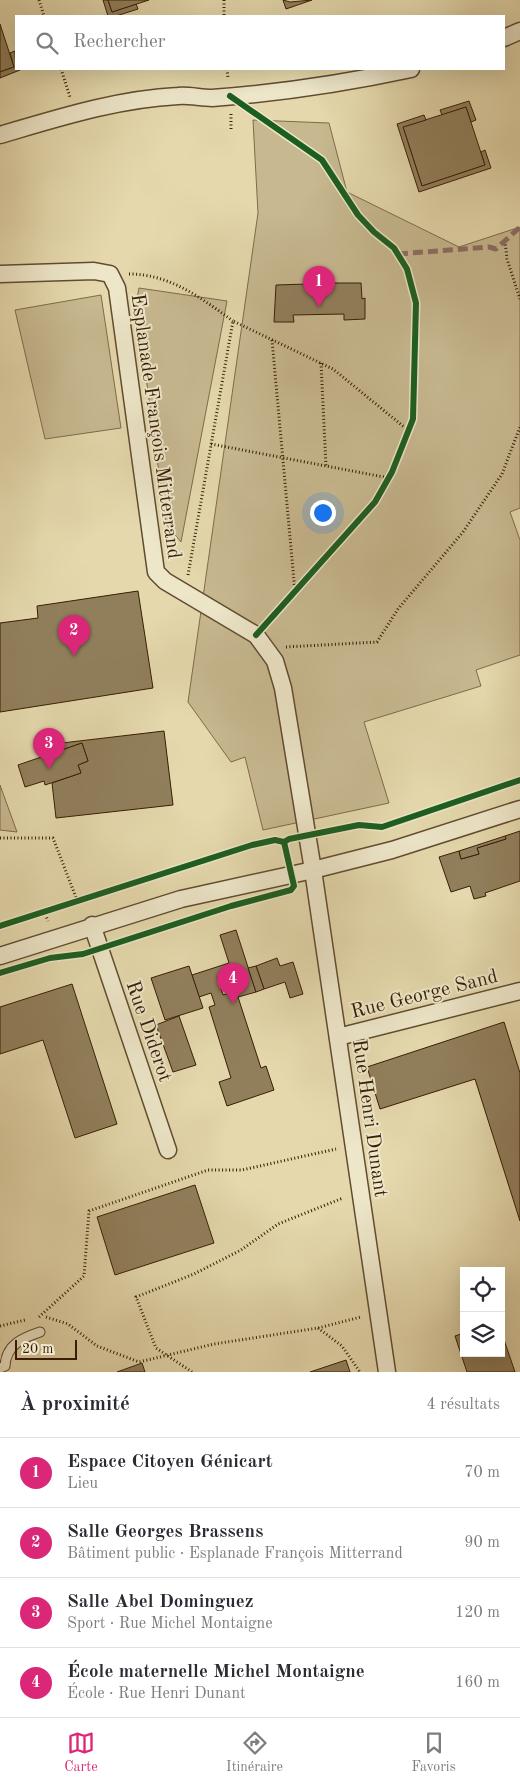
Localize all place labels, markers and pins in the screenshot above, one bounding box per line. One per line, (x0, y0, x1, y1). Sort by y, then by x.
pin: 1 (303, 266, 335, 307)
pin: 2 (58, 615, 90, 656)
pin: 3 (33, 728, 65, 769)
pin: 4 (217, 963, 249, 1004)

